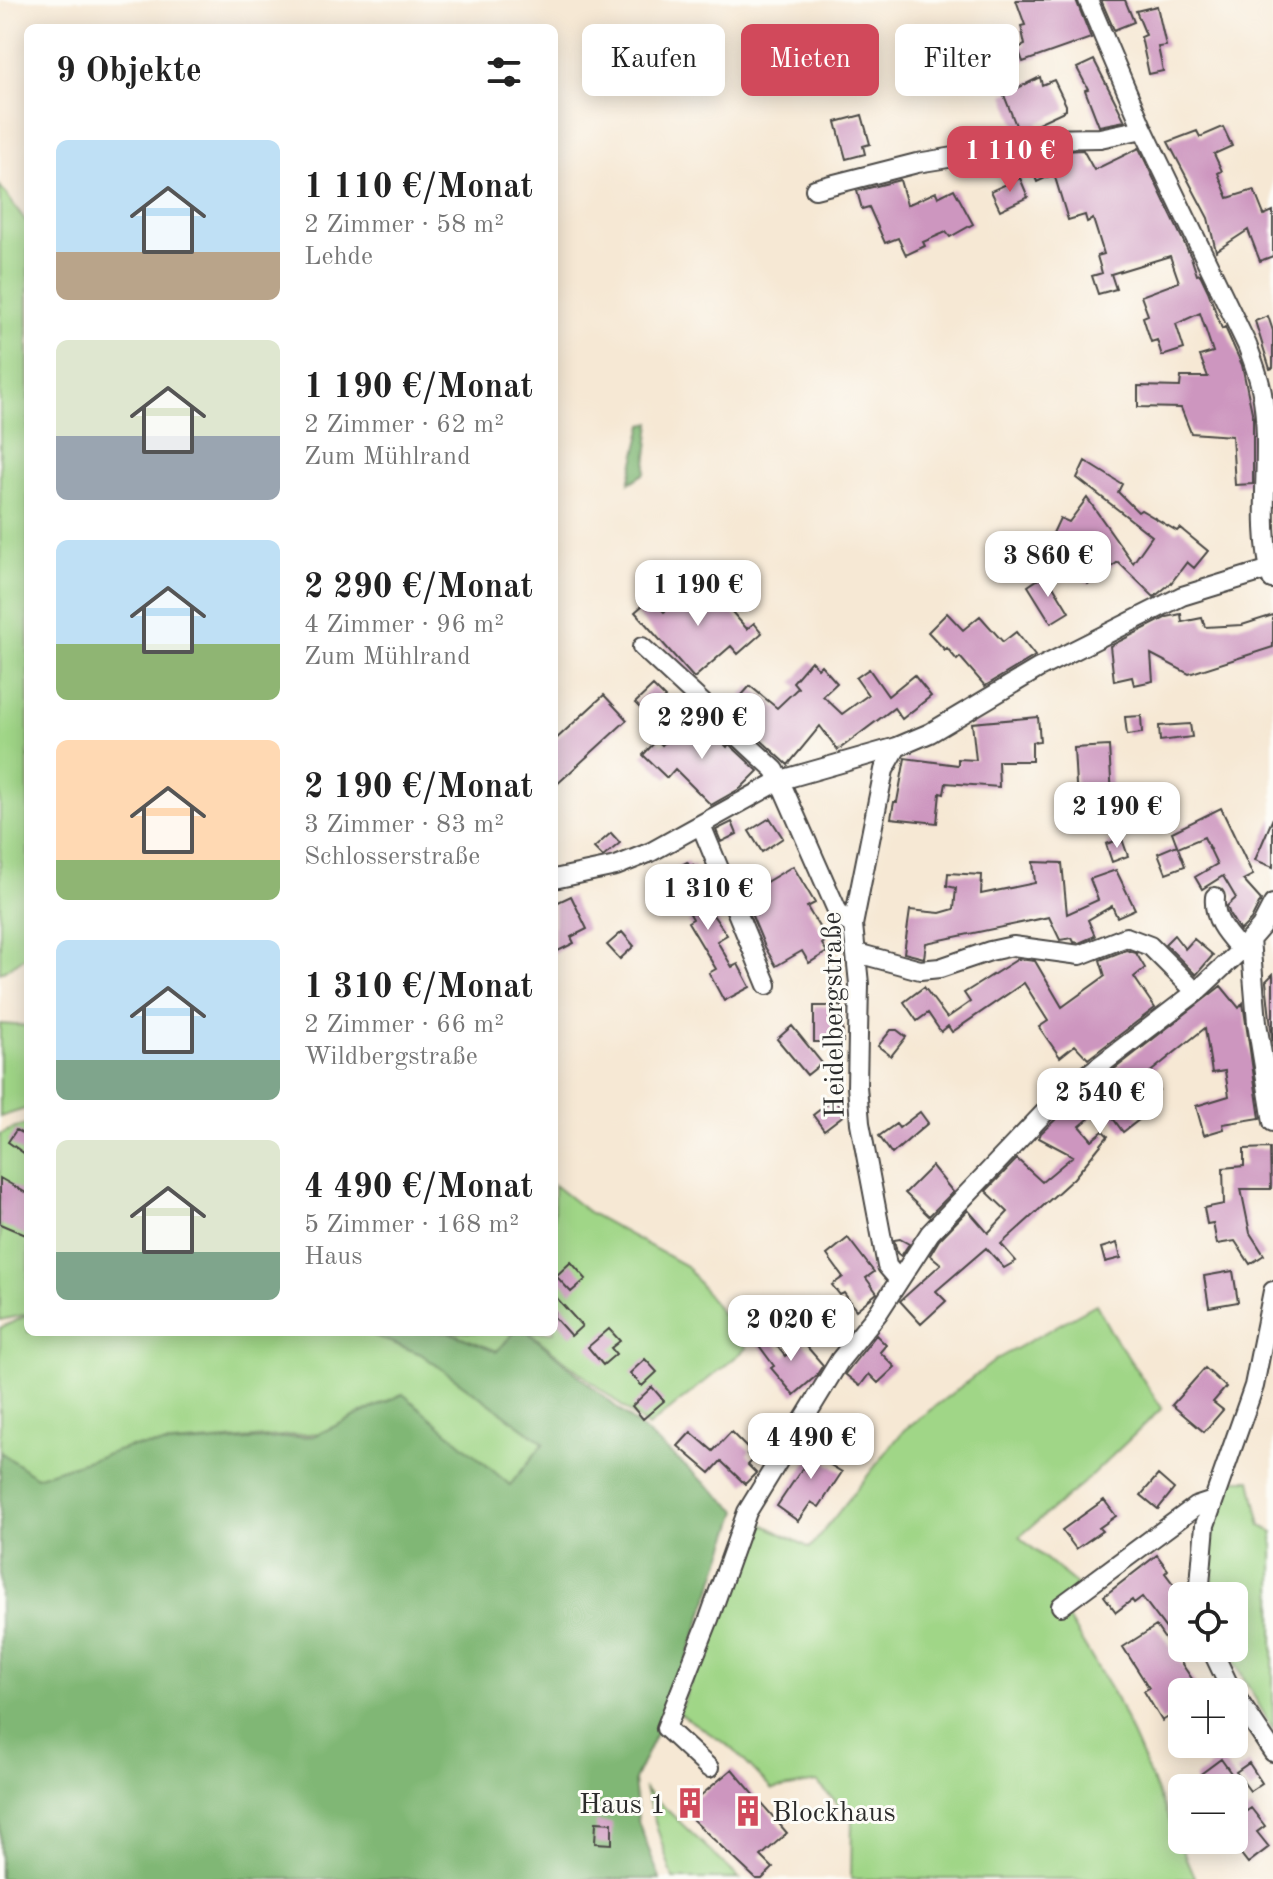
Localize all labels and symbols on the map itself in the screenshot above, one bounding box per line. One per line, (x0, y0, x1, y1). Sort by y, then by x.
pin: 1 110 € (936, 126, 1084, 194)
pin: 3 860 € (974, 531, 1122, 599)
pin: 1 190 € (624, 560, 772, 628)
pin: 2 290 € (628, 693, 776, 761)
pin: 2 190 € (1043, 782, 1191, 850)
pin: 1 310 € (634, 864, 782, 932)
street label: Heidelbergstraße (819, 912, 851, 1118)
pin: 2 540 € (1026, 1068, 1174, 1136)
pin: 2 020 € (717, 1295, 865, 1363)
pin: 4 490 € (737, 1413, 885, 1481)
building icon: Haus 1 (673, 1786, 707, 1820)
place label: Haus 1 (579, 1792, 666, 1820)
building icon: Blockhaus (731, 1794, 765, 1828)
place label: Blockhaus (772, 1800, 896, 1828)

